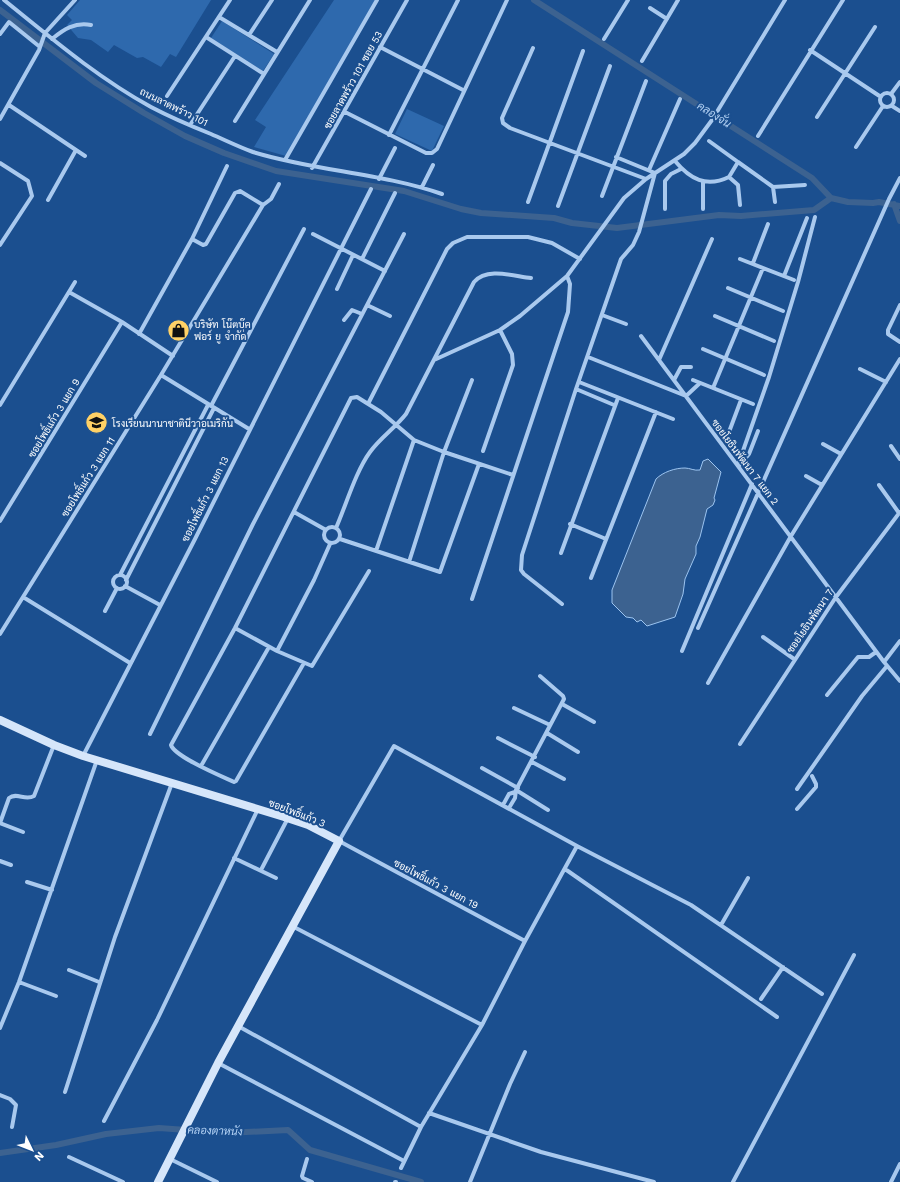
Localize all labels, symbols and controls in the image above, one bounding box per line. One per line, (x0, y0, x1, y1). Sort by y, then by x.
street label: ซอยลาดพร้าว 101 ซอย 53 (321, 29, 385, 131)
street label: ถนนลาดพร้าว 101 (138, 85, 210, 128)
water label: คลองจั่น (695, 95, 736, 131)
shop icon: บริษัท โน๊ตบุ๊ค ฟอร์ ยู จำกัด (165, 317, 191, 343)
place label: บริษัท โน๊ตบุ๊ค ฟอร์ ยู จำกัด (194, 318, 251, 344)
street label: ซอยโพธิ์แก้ว 3 แยก 9 (23, 375, 82, 460)
school or university icon: โรงเรียนนานาชาตินีวาอเมริกัน (84, 410, 110, 436)
place label: โรงเรียนนานาชาตินีวาอเมริกัน (111, 417, 233, 429)
street label: ซอยโยธินพัฒนา 7 แยก 2 (709, 417, 782, 507)
street label: ซอยโพธิ์แก้ว 3 แยก 11 (56, 433, 117, 519)
street label: ซอยโพธิ์แก้ว 3 แยก 13 (176, 453, 231, 544)
street label: ซอยโยธินพัฒนา 7 (784, 586, 836, 655)
street label: ซอยโพธิ์แก้ว 3 (267, 794, 328, 829)
street label: ซอยโพธิ์แก้ว 3 แยก 19 (392, 854, 482, 911)
water label: คลองตาหนัง (187, 1123, 243, 1138)
north arrow (12, 1130, 52, 1170)
text: N (31, 1149, 46, 1164)

